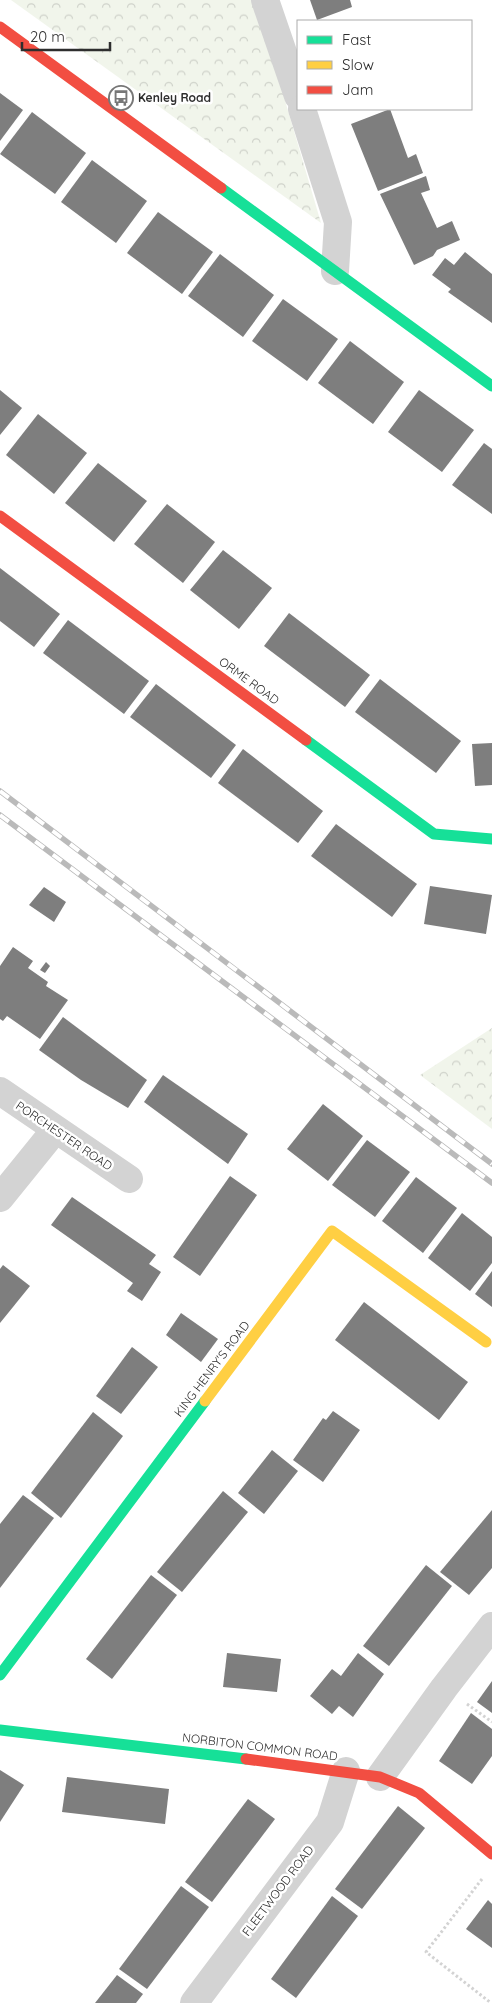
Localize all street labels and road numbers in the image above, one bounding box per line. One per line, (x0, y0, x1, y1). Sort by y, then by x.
street label: ORME ROAD (216, 654, 283, 708)
street label: PORCHESTER ROAD (13, 1098, 116, 1174)
street label: KING HENRY'S ROAD (171, 1318, 253, 1420)
street label: NORBITON COMMON ROAD (181, 1730, 339, 1764)
street label: FLEETWOOD ROAD (239, 1842, 317, 1939)

